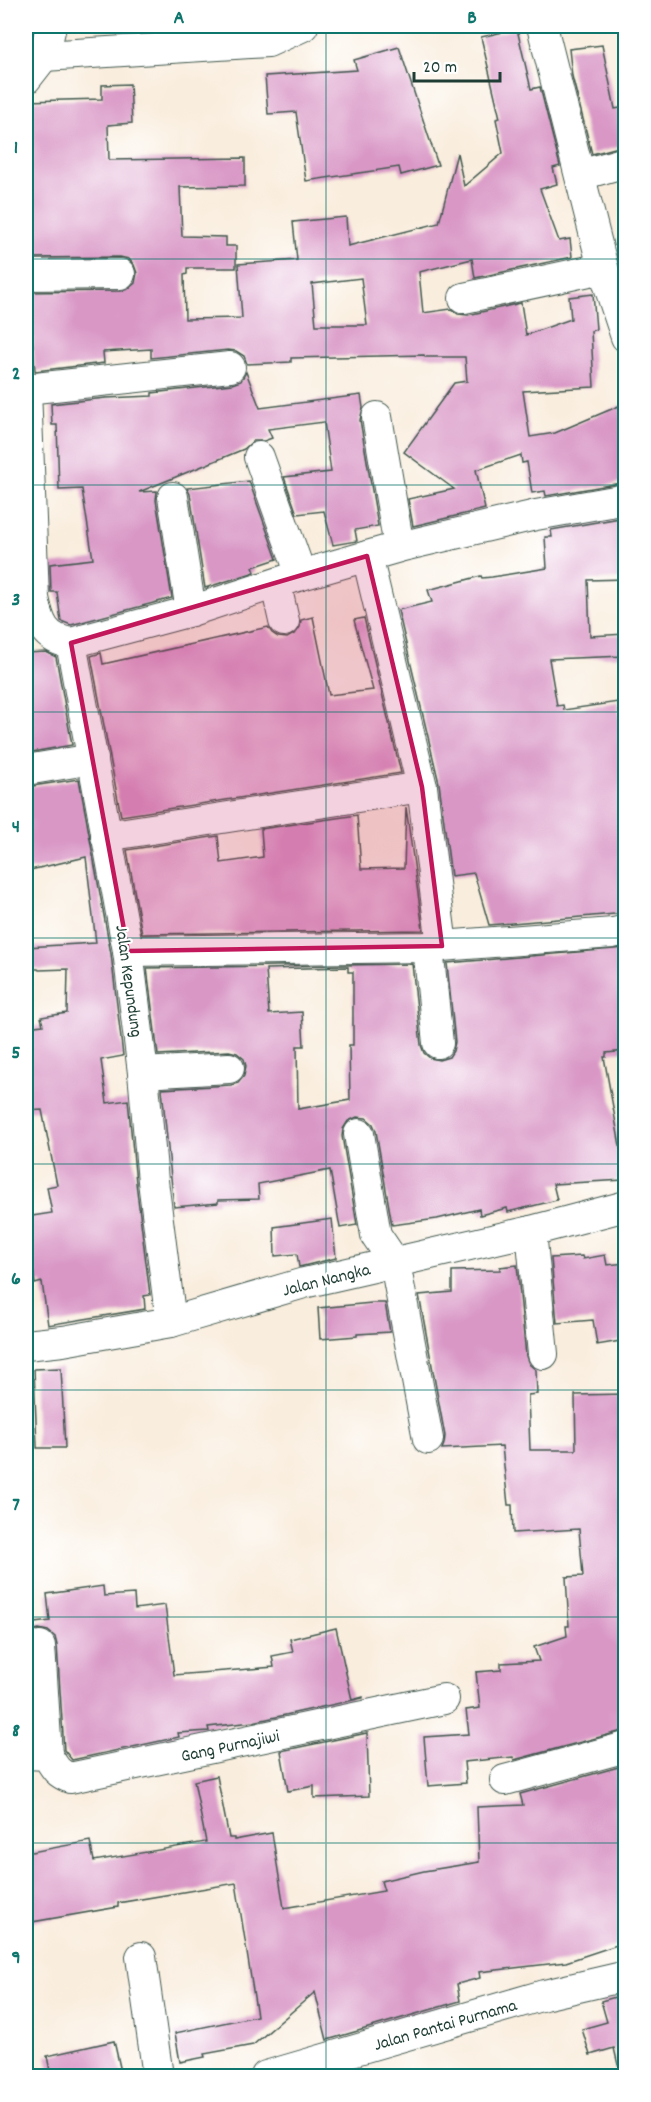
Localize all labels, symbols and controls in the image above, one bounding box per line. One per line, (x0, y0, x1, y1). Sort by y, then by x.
text: A (174, 5, 185, 33)
text: B (467, 5, 477, 33)
scale bar (414, 45, 500, 83)
text: 20 m (423, 56, 457, 81)
text: 1 (14, 135, 18, 163)
text: 2 (12, 361, 20, 389)
text: 3 (12, 587, 20, 615)
text: 4 (12, 814, 20, 842)
street label: Jalan Kepundung (107, 924, 148, 1039)
text: 5 (11, 1040, 21, 1068)
street label: Jalan Nangka (280, 1258, 374, 1304)
text: 6 (11, 1266, 21, 1294)
text: 7 (12, 1492, 20, 1520)
text: 8 (12, 1718, 20, 1746)
street label: Gang Purnajiwi (179, 1725, 282, 1770)
text: 9 (11, 1945, 21, 1973)
street label: Jalan Pantai Purnama (371, 1994, 521, 2059)

